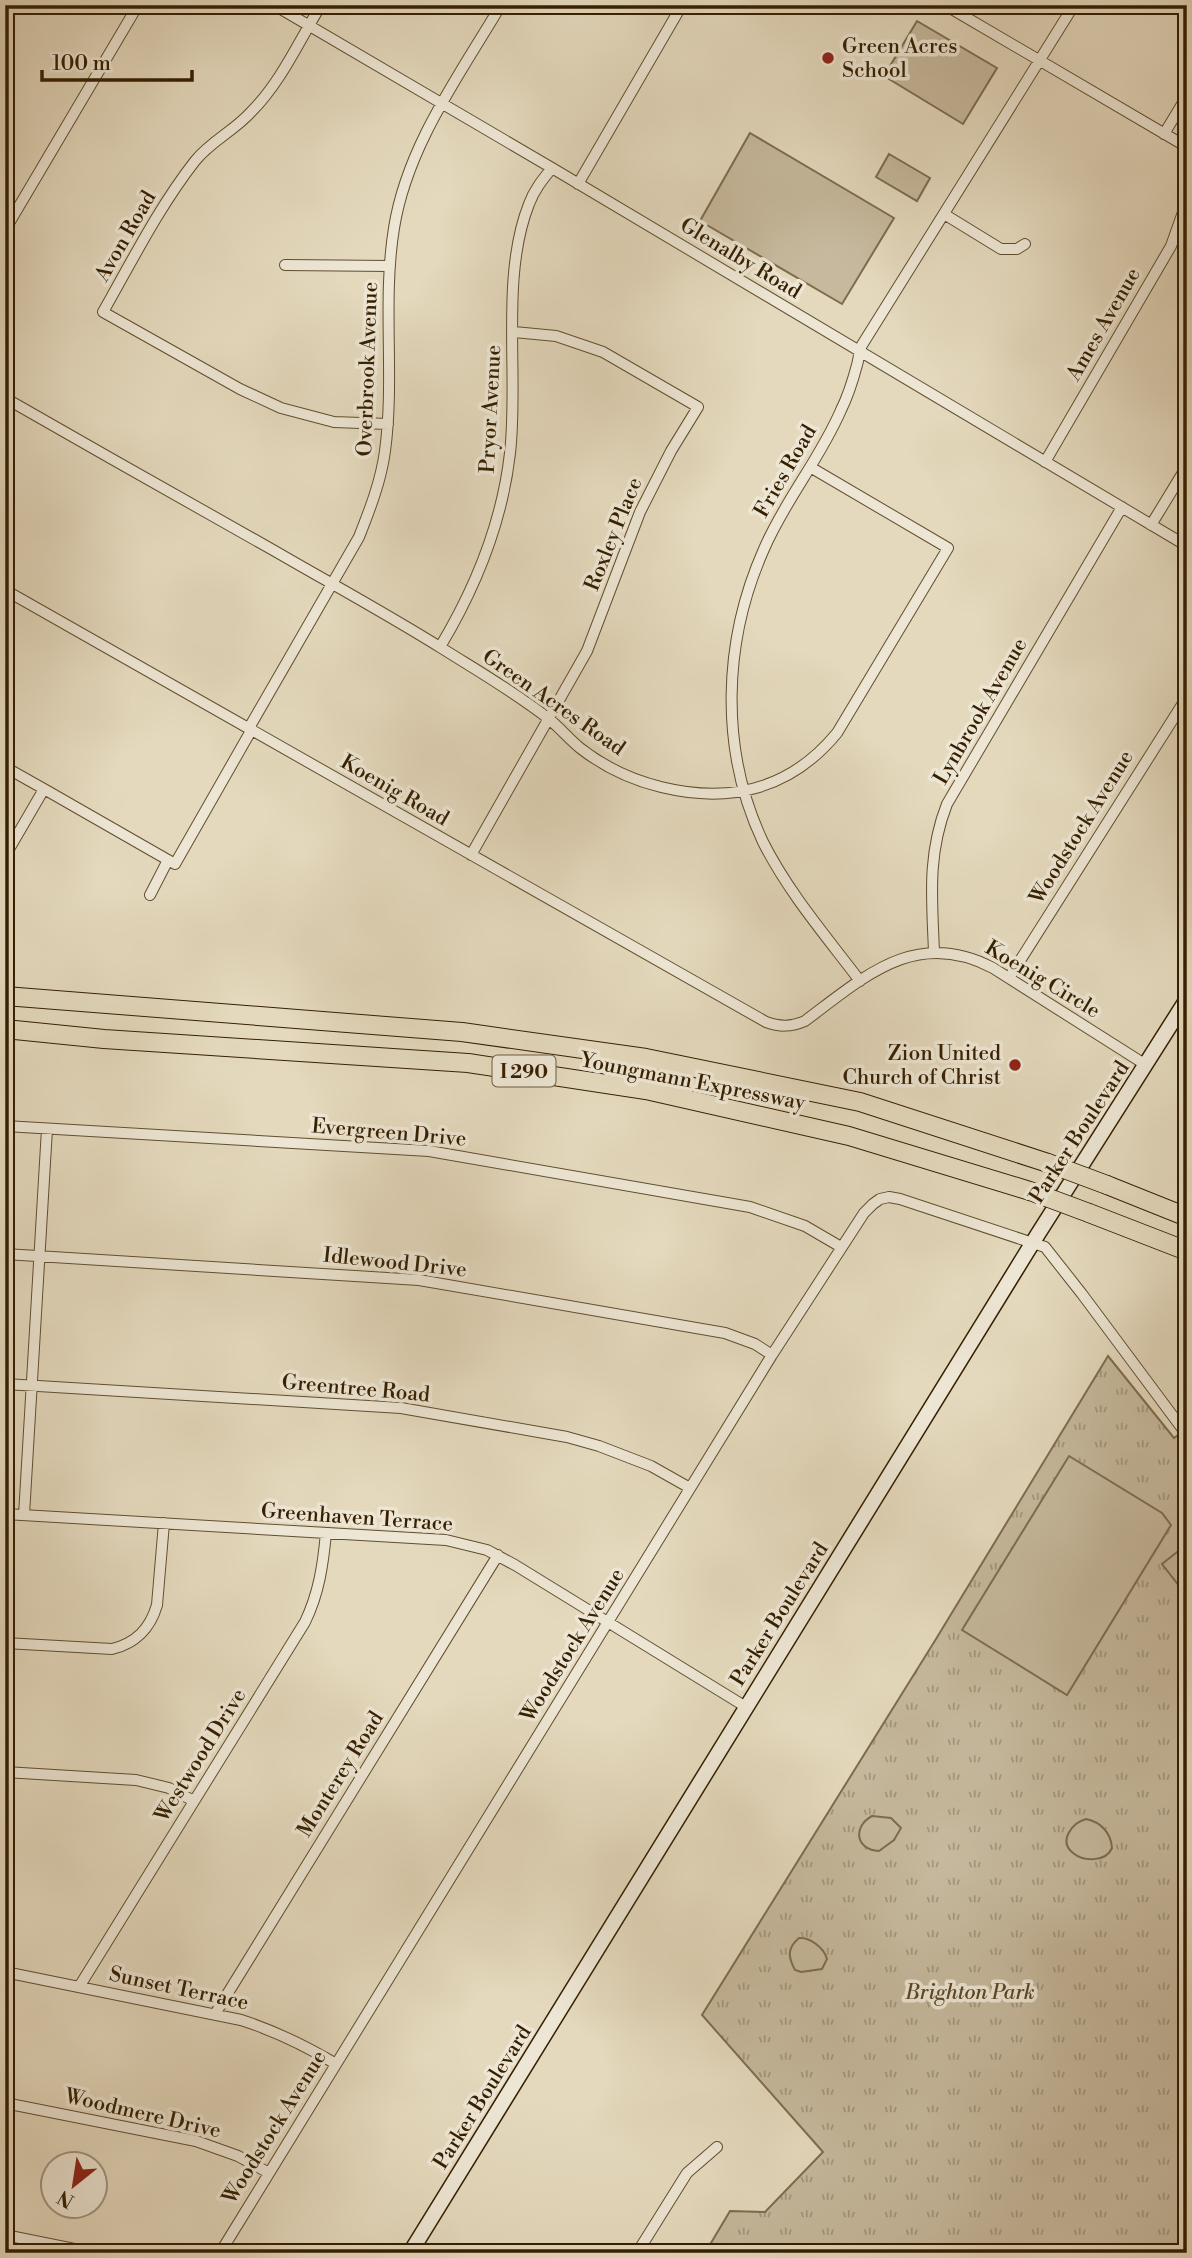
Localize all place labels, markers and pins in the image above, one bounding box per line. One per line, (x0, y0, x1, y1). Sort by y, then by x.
place label: Green Acres School (842, 34, 958, 84)
marker: Green Acres School (820, 50, 836, 66)
place label: Zion United Church of Christ (842, 1041, 1002, 1091)
marker: Zion United Church of Christ (1007, 1057, 1023, 1073)

